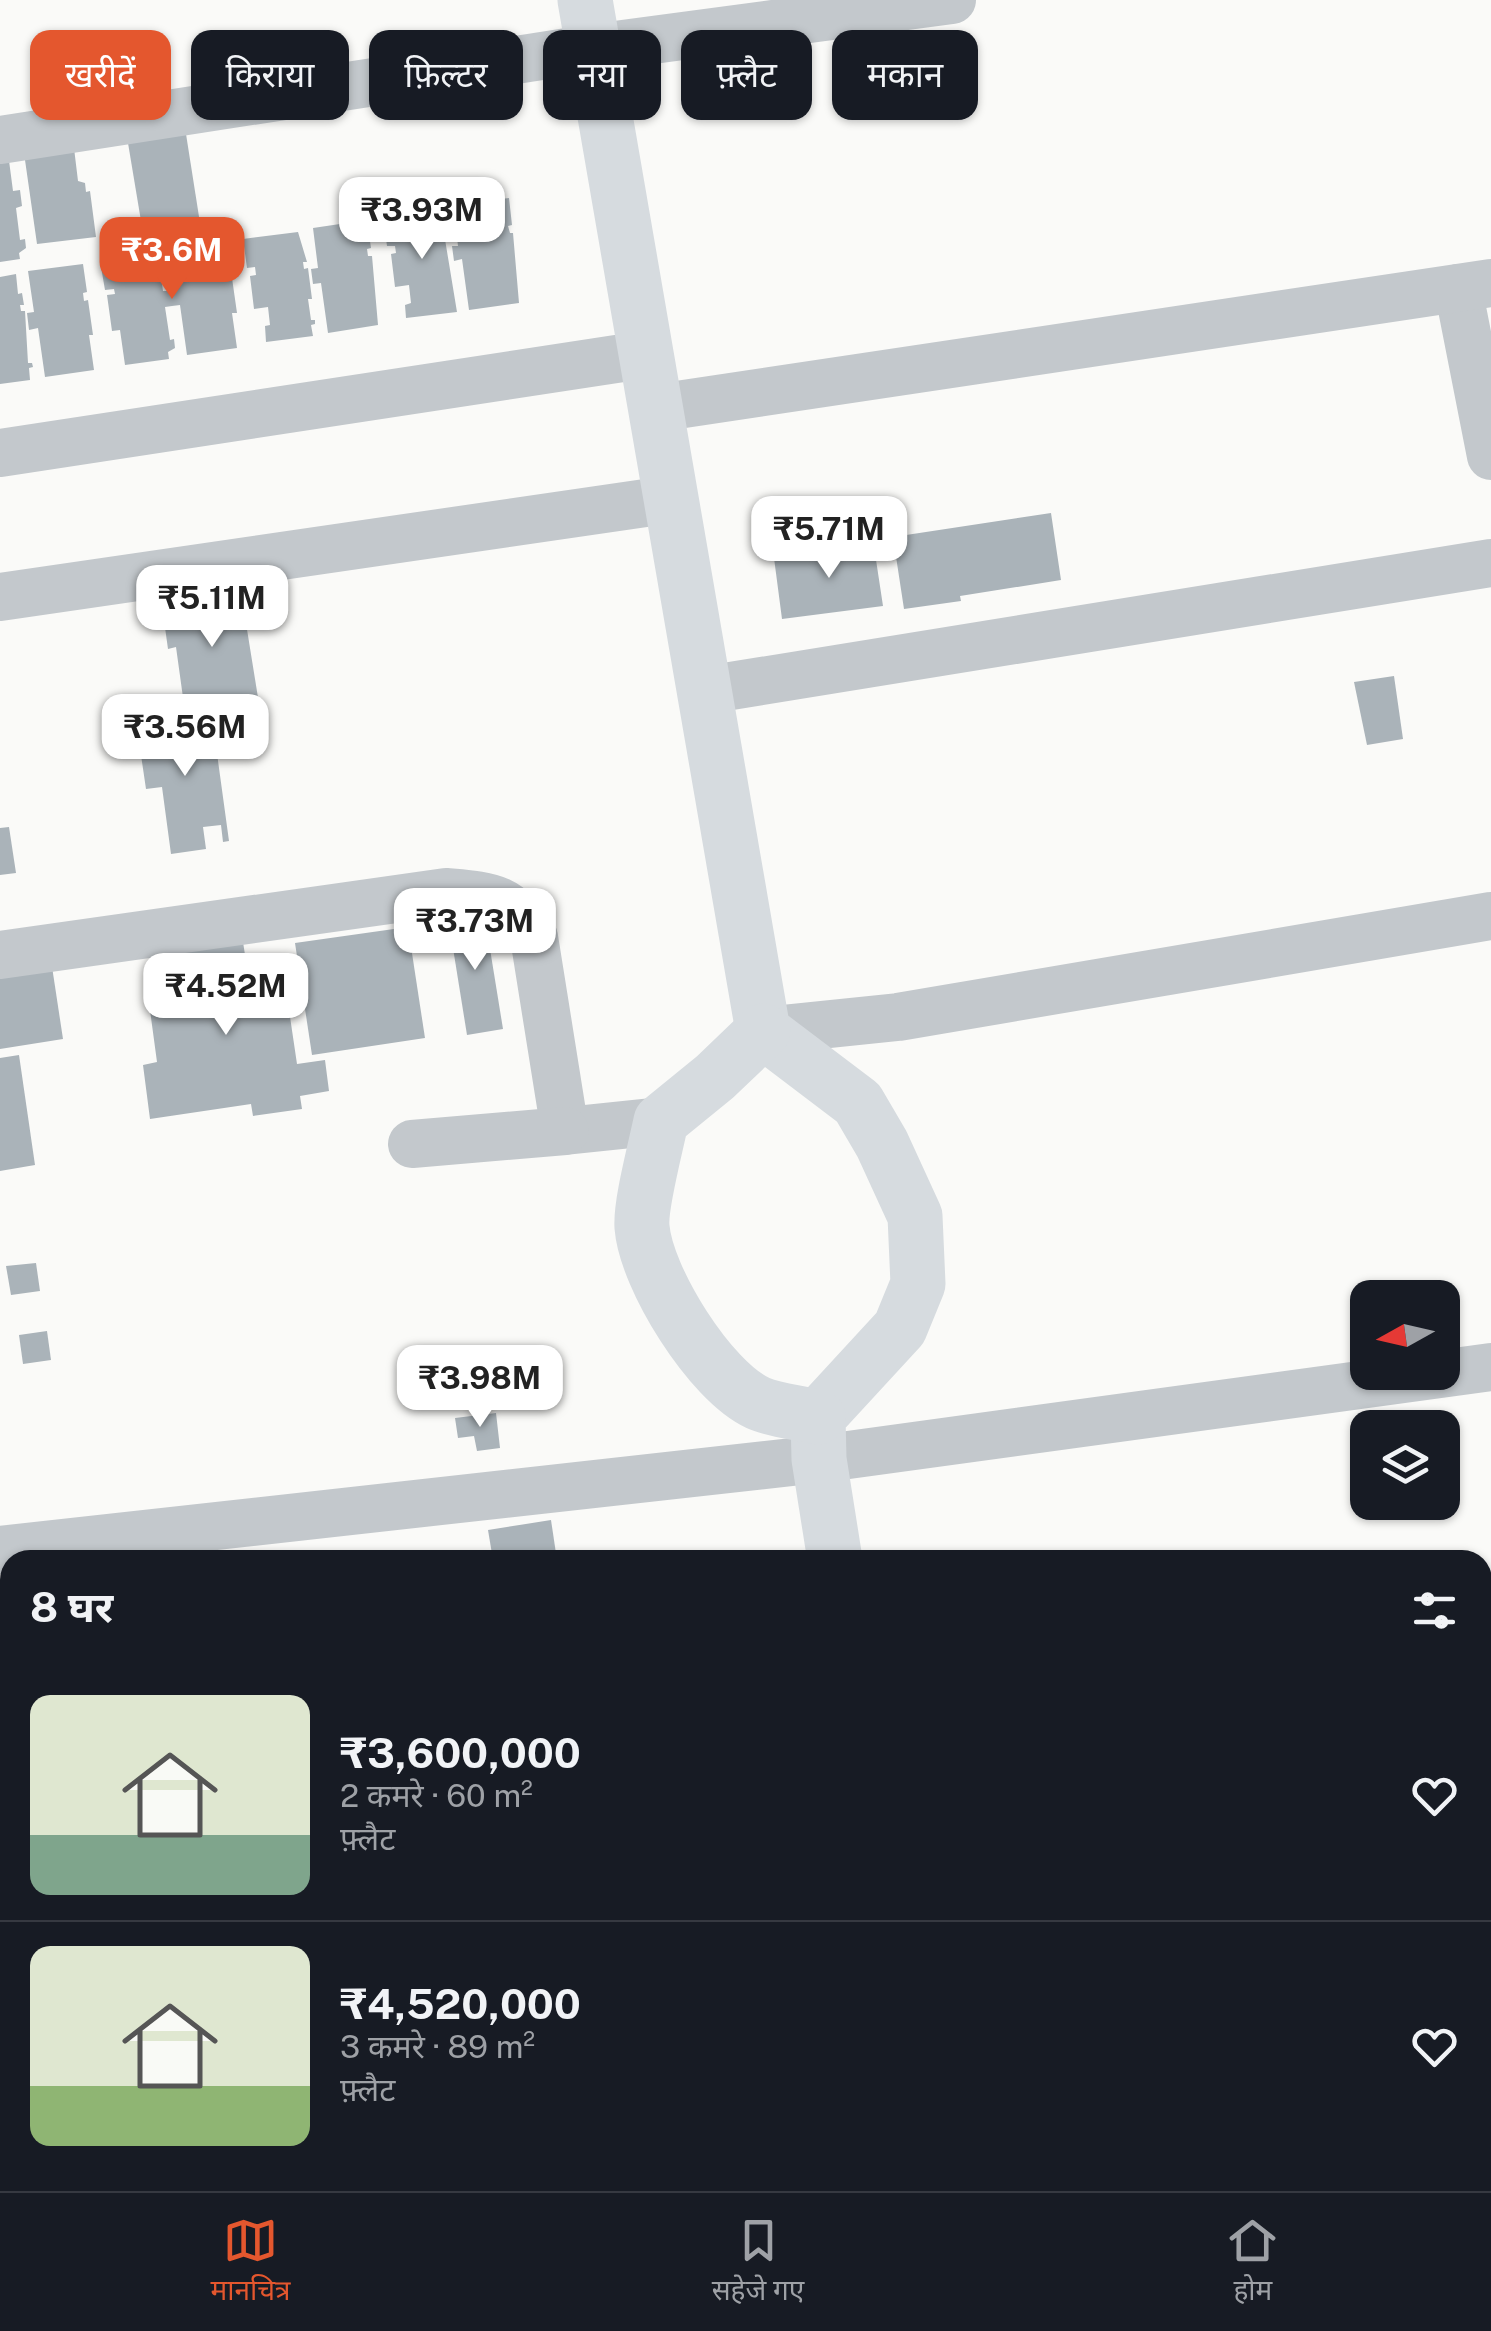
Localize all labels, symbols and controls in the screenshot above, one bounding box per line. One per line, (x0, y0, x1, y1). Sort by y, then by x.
chip: खरीदें (30, 30, 171, 120)
chip: किराया (191, 30, 349, 120)
chip: फ़िल्टर (369, 30, 523, 120)
chip: नया (543, 30, 661, 120)
chip: फ़्लैट (681, 30, 812, 120)
chip: मकान (832, 30, 978, 120)
pin: ₹3.93M (341, 177, 503, 262)
text: ₹3.93M (361, 191, 483, 228)
pin: ₹3.6M (102, 217, 242, 302)
text: ₹3.6M (122, 231, 222, 268)
pin: ₹5.71M (748, 496, 910, 581)
text: ₹5.71M (773, 510, 885, 547)
pin: ₹5.11M (131, 565, 293, 650)
text: ₹5.11M (158, 579, 266, 616)
pin: ₹3.56M (104, 694, 266, 779)
text: ₹3.56M (124, 708, 246, 745)
pin: ₹3.73M (394, 888, 556, 973)
text: ₹3.73M (416, 902, 534, 939)
pin: ₹4.52M (145, 953, 307, 1038)
text: ₹4.52M (165, 967, 287, 1004)
north arrow (1350, 1280, 1460, 1390)
map controls (1350, 1280, 1460, 1520)
pin: ₹3.98M (399, 1345, 561, 1430)
text: ₹3.98M (419, 1359, 541, 1396)
button: layers (1350, 1410, 1460, 1520)
text: 8 घर (30, 1582, 113, 1631)
icon: filters (1407, 1583, 1462, 1638)
text: ₹3,600,000 (340, 1728, 581, 1777)
icon: home (110, 1735, 230, 1855)
icon: heart (1407, 1768, 1462, 1823)
text: 2 कमरे · 60 m² (340, 1777, 533, 1814)
text: फ़्लैट (340, 1820, 395, 1857)
text: ₹4,520,000 (340, 1979, 581, 2028)
icon: home (110, 1986, 230, 2106)
icon: heart (1407, 2019, 1462, 2074)
text: 3 कमरे · 89 m² (340, 2028, 535, 2065)
text: फ़्लैट (340, 2071, 395, 2108)
tab: मानचित्र (211, 2213, 291, 2311)
tab: सहेजे गए (712, 2213, 804, 2311)
tab: होम (1225, 2213, 1280, 2311)

